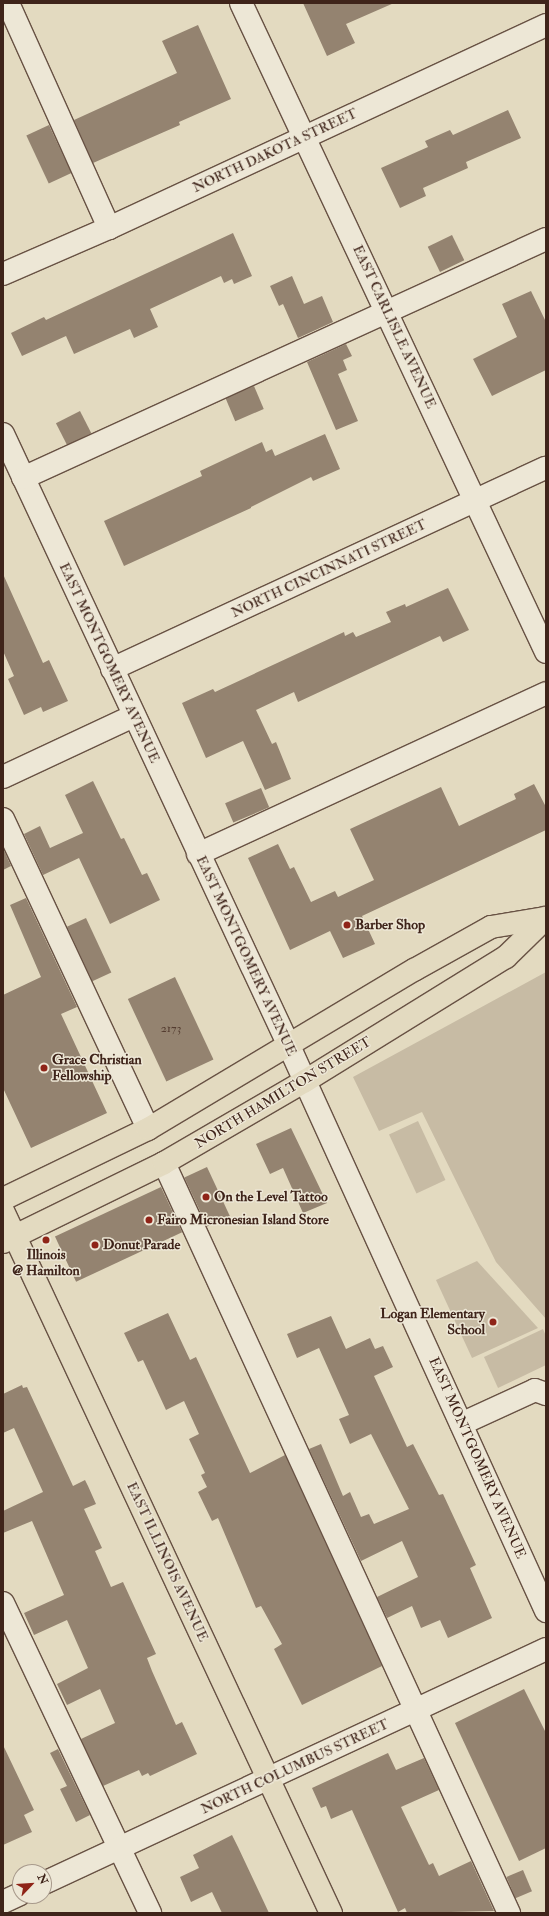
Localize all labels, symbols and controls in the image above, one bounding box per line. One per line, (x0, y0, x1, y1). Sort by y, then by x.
street label: NORTH DAKOTA STREET (190, 105, 360, 197)
street label: EAST CARLISLE AVENUE (349, 243, 439, 411)
street label: NORTH CINCINNATI STREET (229, 516, 429, 622)
street label: EAST MONTGOMERY AVENUE (55, 560, 163, 766)
street label: EAST MONTGOMERY AVENUE (192, 853, 300, 1059)
place label: Barber Shop (355, 917, 425, 933)
marker: Barber Shop (342, 920, 352, 930)
house number: 2173 (161, 1022, 181, 1036)
street label: NORTH HAMILTON STREET (192, 1034, 374, 1152)
place label: Grace Christian Fellowship (52, 1052, 142, 1084)
marker: Grace Christian Fellowship (39, 1063, 49, 1073)
place label: On the Level Tattoo (214, 1189, 328, 1205)
marker: On the Level Tattoo (201, 1192, 211, 1202)
place label: Fairo Micronesian Island Store (157, 1212, 329, 1228)
marker: Fairo Micronesian Island Store (144, 1215, 154, 1225)
marker: Illinois @ Hamilton (41, 1235, 51, 1245)
place label: Donut Parade (103, 1237, 180, 1253)
marker: Donut Parade (90, 1240, 100, 1250)
place label: Illinois @ Hamilton (12, 1247, 80, 1280)
place label: Logan Elementary School (380, 1306, 485, 1338)
marker: Logan Elementary School (488, 1317, 498, 1327)
street label: EAST MONTGOMERY AVENUE (425, 1355, 529, 1561)
street label: EAST ILLINOIS AVENUE (123, 1480, 211, 1644)
street label: NORTH COLUMBUS STREET (198, 1716, 392, 1818)
north arrow (12, 1864, 52, 1904)
text: N (34, 1872, 50, 1886)

